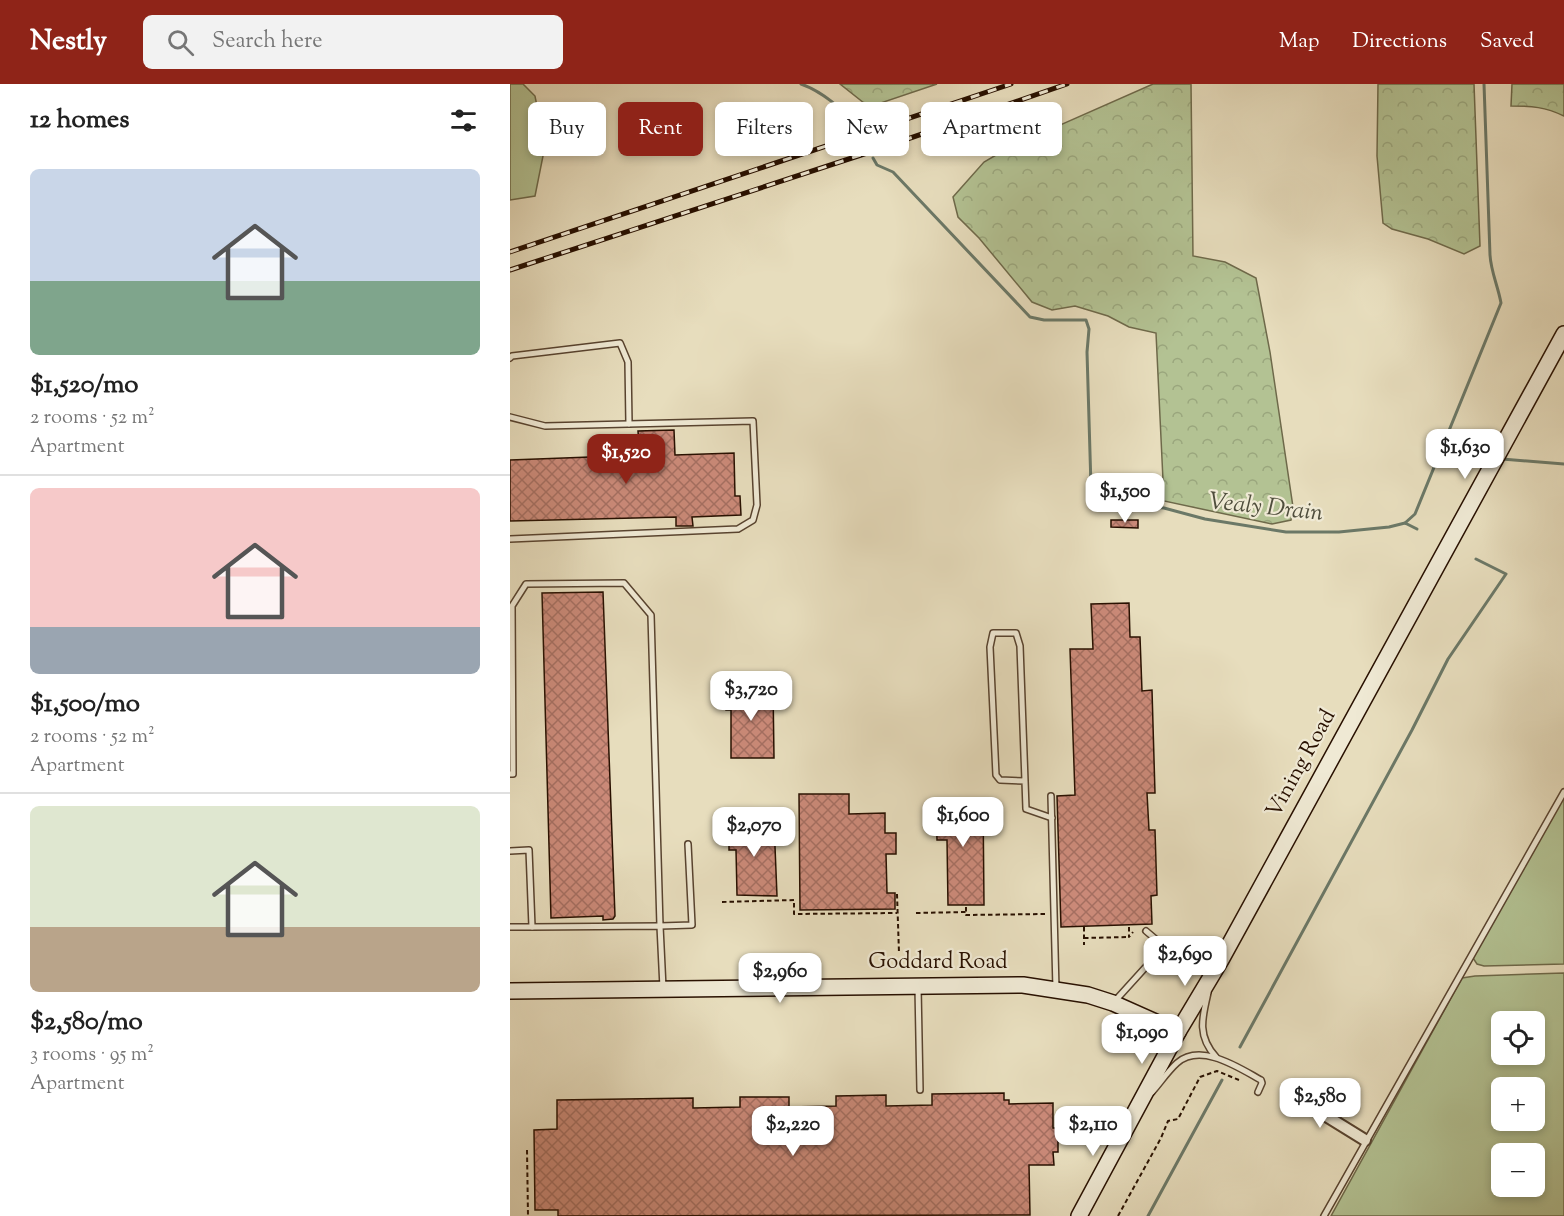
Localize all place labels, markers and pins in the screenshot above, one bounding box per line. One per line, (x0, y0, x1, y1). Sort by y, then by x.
pin: $1,630 (1416, 429, 1514, 480)
pin: $1,520 (577, 434, 675, 485)
pin: $1,500 (1076, 473, 1174, 524)
pin: $3,720 (702, 671, 800, 722)
pin: $1,600 (914, 797, 1012, 848)
pin: $2,070 (705, 807, 803, 858)
pin: $2,690 (1136, 936, 1234, 987)
pin: $2,960 (731, 953, 829, 1004)
pin: $1,090 (1093, 1014, 1191, 1065)
pin: $2,580 (1271, 1078, 1369, 1129)
pin: $2,220 (744, 1106, 842, 1157)
pin: $2,110 (1044, 1106, 1142, 1157)

